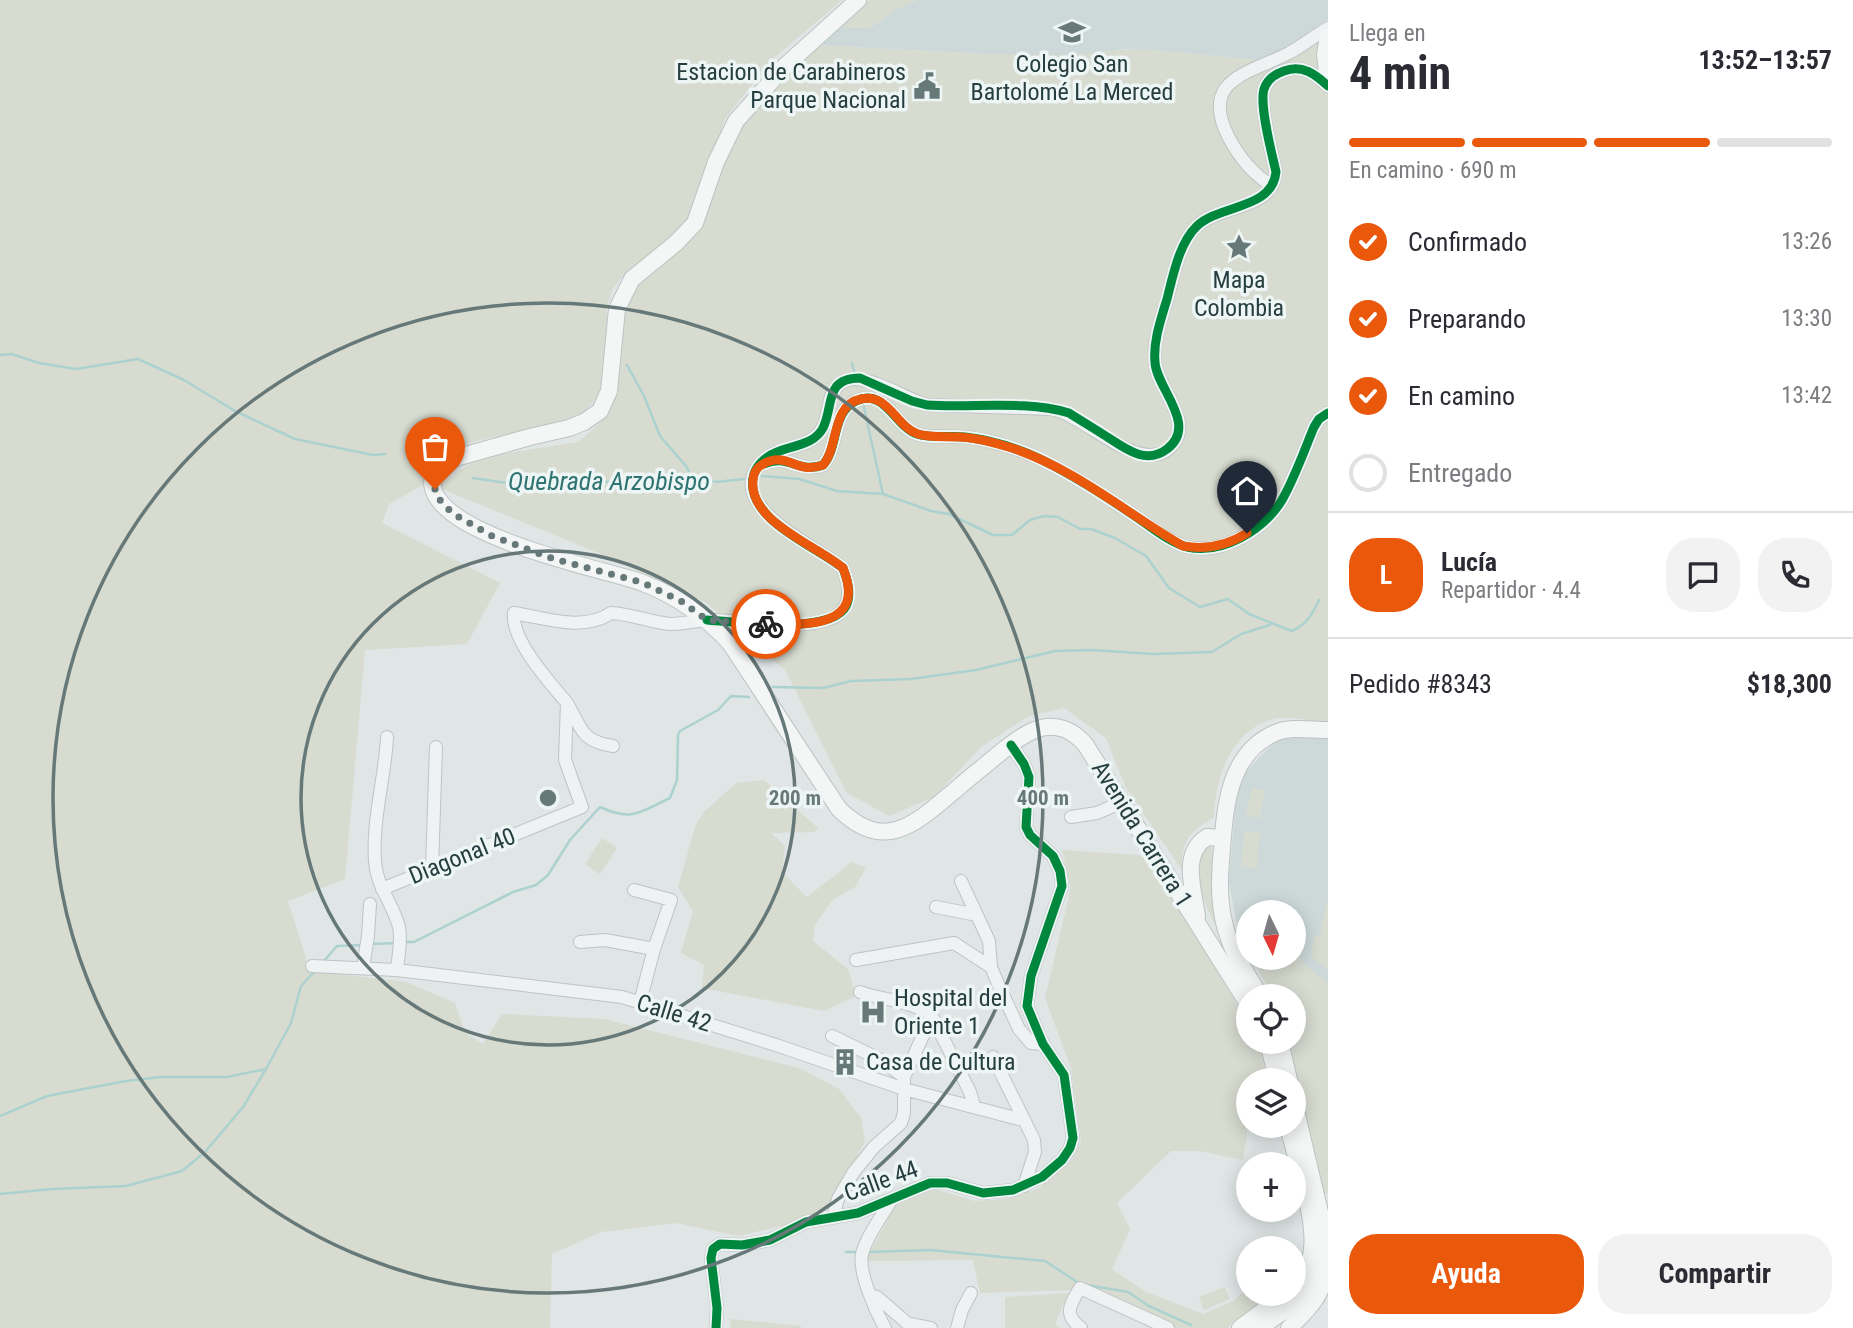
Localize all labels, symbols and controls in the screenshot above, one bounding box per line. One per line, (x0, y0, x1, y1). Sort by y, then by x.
school or university icon: Colegio San Bartolomé La Merced (1057, 17, 1087, 47)
text: Llega en (1349, 20, 1426, 47)
text: 13:52–13:57 (1698, 45, 1832, 75)
text: 4 min (1349, 46, 1451, 100)
place label: Colegio San Bartolomé La Merced (971, 50, 1173, 106)
place label: Estacion de Carabineros Parque Nacional (676, 58, 906, 114)
public building icon: Estacion de Carabineros Parque Nacional (912, 71, 942, 101)
text: En camino · 690 m (1349, 157, 1517, 184)
icon: check (1349, 223, 1387, 261)
text: Confirmado (1408, 227, 1527, 257)
text: 13:26 (1781, 228, 1832, 255)
place icon: Mapa Colombia (1224, 232, 1254, 262)
place label: Mapa Colombia (1194, 266, 1284, 322)
icon: check (1349, 300, 1387, 338)
text: Preparando (1408, 304, 1526, 334)
text: 13:30 (1781, 305, 1832, 332)
icon: check (1349, 377, 1387, 415)
text: En camino (1408, 381, 1515, 411)
text: 13:42 (1781, 382, 1832, 409)
pin (405, 417, 465, 489)
icon: bag (416, 428, 454, 466)
text: Entregado (1408, 458, 1512, 488)
pin (1217, 461, 1277, 533)
water label: Quebrada Arzobispo (508, 466, 710, 496)
icon: home (1228, 472, 1266, 510)
button: chat (1666, 538, 1740, 612)
button: phone (1758, 538, 1832, 612)
text: Lucía (1441, 547, 1497, 577)
text: L (1380, 560, 1392, 590)
text: Repartidor · 4.4 (1441, 577, 1581, 604)
courier (731, 589, 801, 659)
icon: bike (747, 605, 785, 643)
text: Pedido #8343 (1349, 669, 1492, 699)
text: $18,300 (1747, 669, 1832, 699)
street label: Avenida Carrera 1 (1086, 756, 1198, 912)
centre of rings (536, 786, 560, 810)
text: 200 m (769, 786, 821, 810)
text: 400 m (1017, 786, 1069, 810)
street label: Diagonal 40 (405, 822, 519, 890)
north arrow (1236, 900, 1306, 970)
map controls (1236, 900, 1306, 1306)
place label: Hospital del Oriente 1 (894, 984, 1008, 1040)
button: locate (1236, 984, 1306, 1054)
street label: Calle 42 (633, 988, 715, 1038)
hospital icon: Hospital del Oriente 1 (858, 997, 888, 1027)
building icon: Casa de Cultura (830, 1047, 860, 1077)
place label: Casa de Cultura (866, 1048, 1015, 1076)
button: layers (1236, 1068, 1306, 1138)
button: + (1236, 1152, 1306, 1222)
street label: Calle 44 (840, 1155, 922, 1207)
button: Ayuda (1349, 1234, 1584, 1314)
button: Compartir (1598, 1234, 1832, 1314)
button: − (1236, 1236, 1306, 1306)

